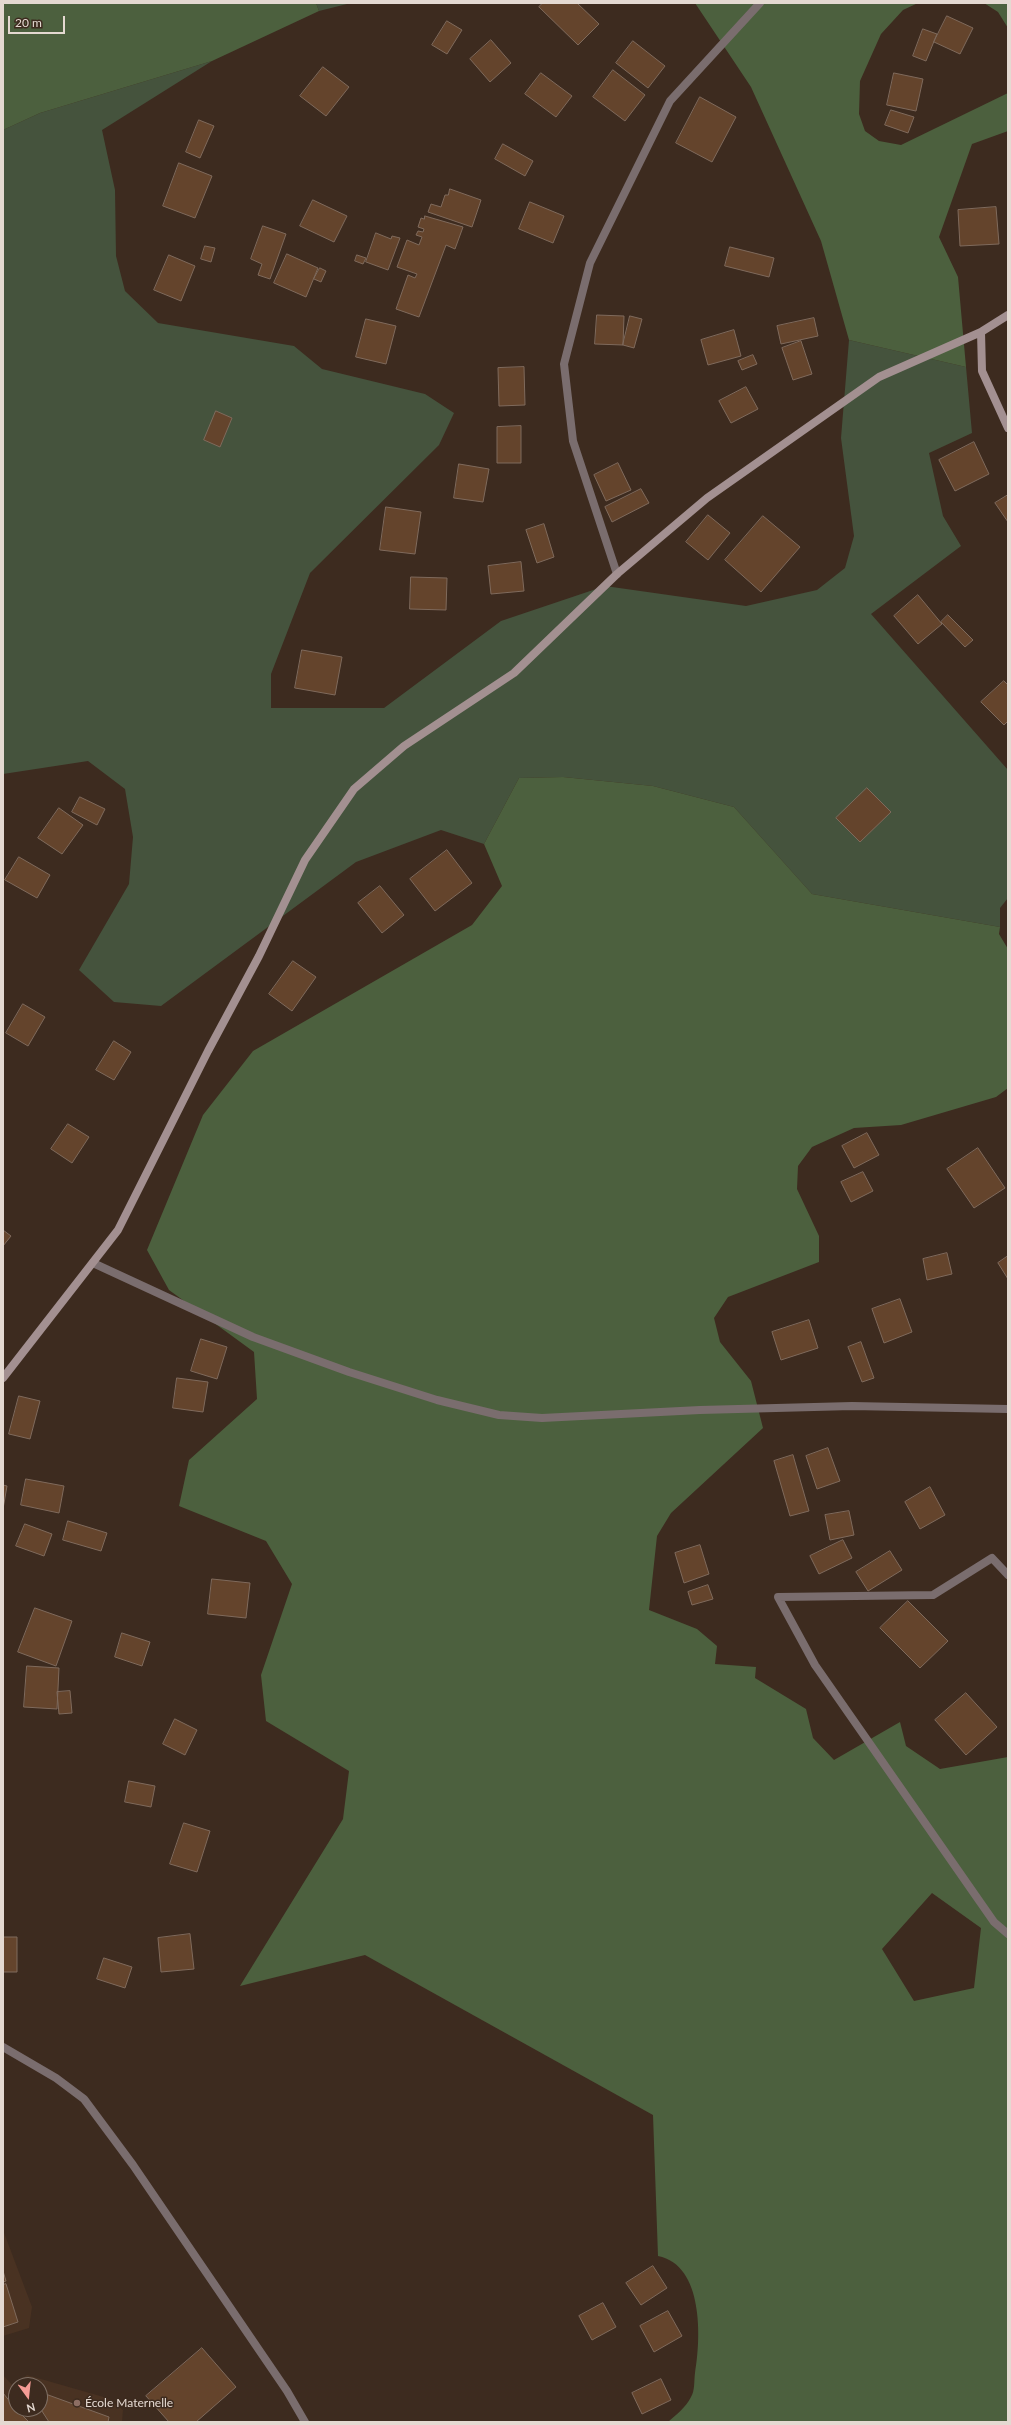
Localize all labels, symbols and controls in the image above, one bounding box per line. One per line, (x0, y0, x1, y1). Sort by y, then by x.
scale bar (10, 8, 67, 34)
text: 20 m (15, 15, 42, 30)
north arrow (8, 2377, 48, 2417)
place label: École Maternelle (85, 2396, 173, 2410)
marker: École Maternelle (72, 2398, 82, 2408)
text: N (25, 2401, 37, 2415)

